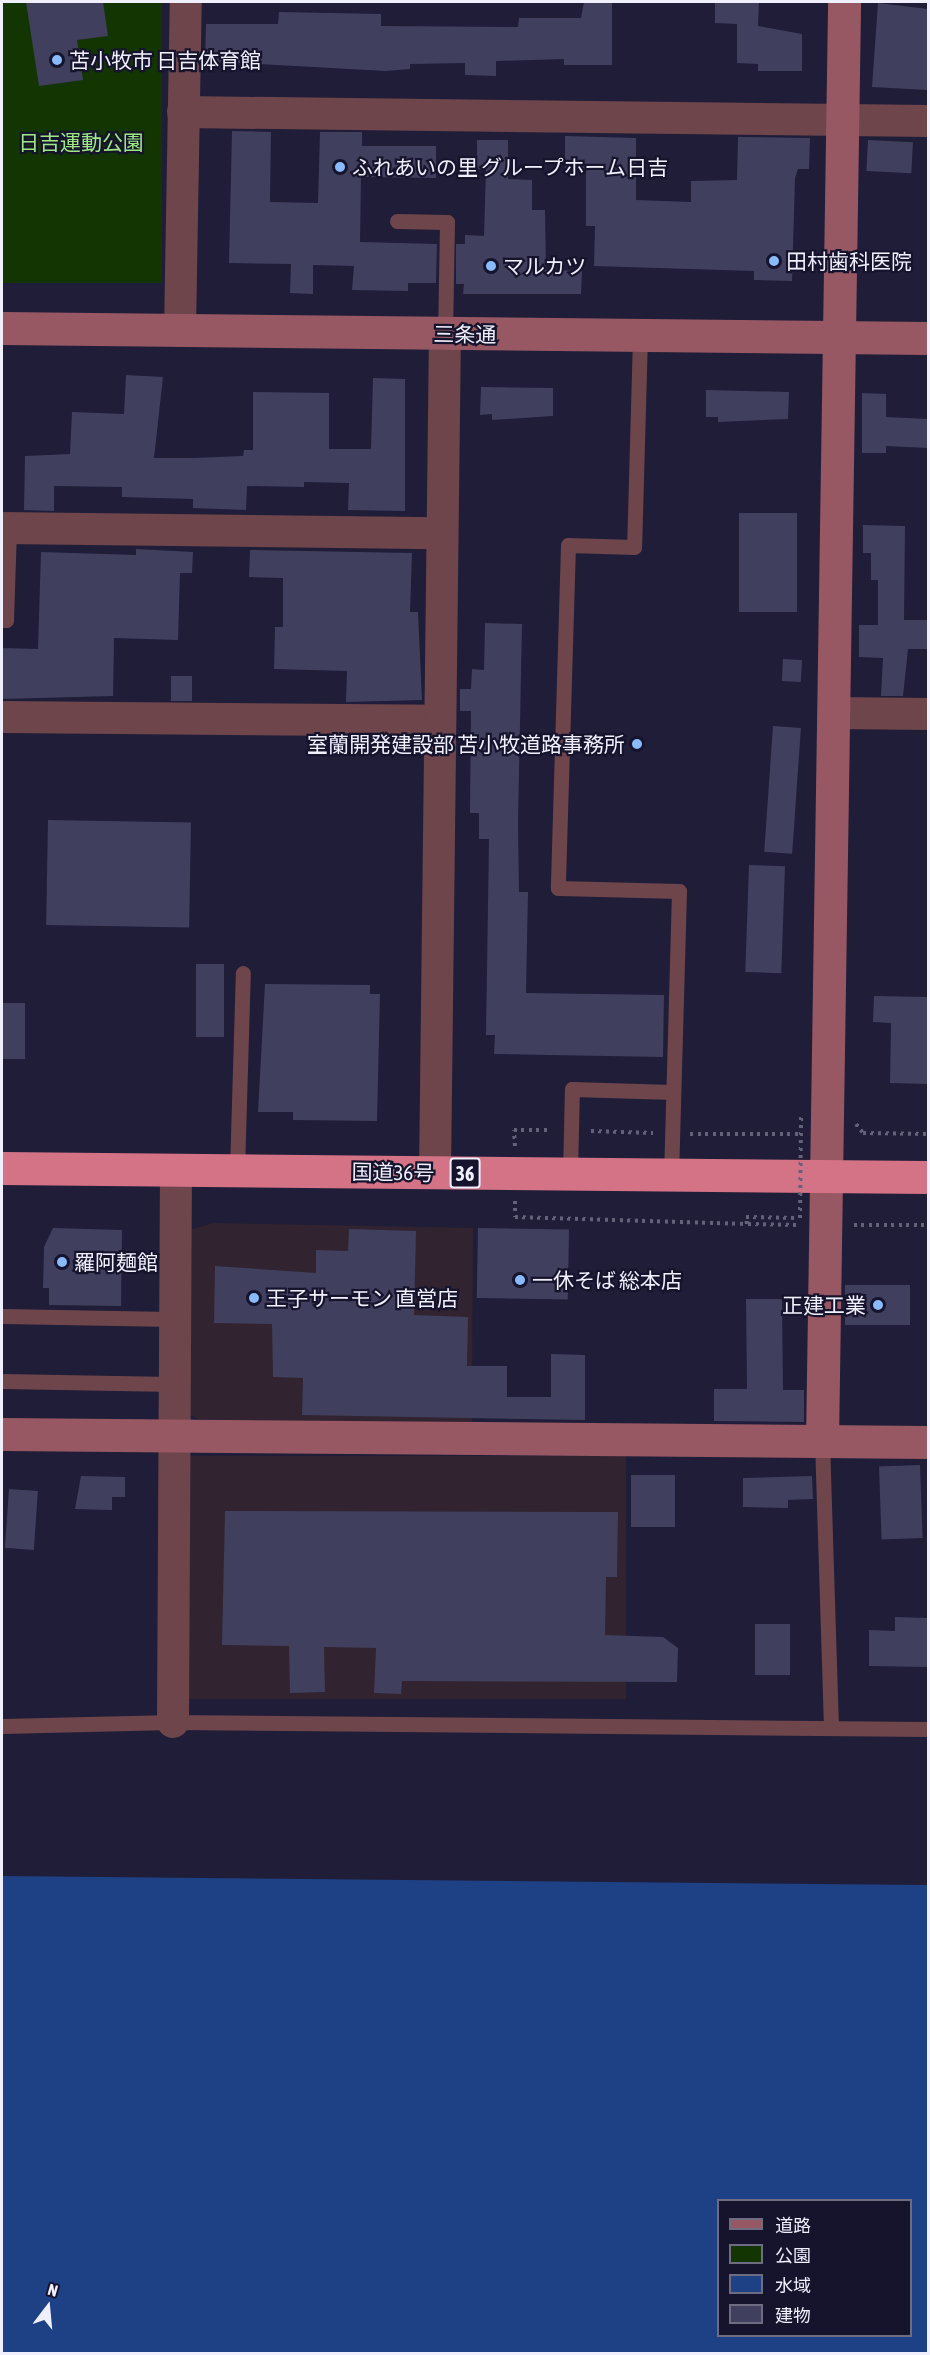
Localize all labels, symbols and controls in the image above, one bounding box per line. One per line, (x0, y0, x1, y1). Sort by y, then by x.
place label: 苫小牧市 日吉体育館 (69, 47, 261, 73)
marker: 苫小牧市 日吉体育館 (50, 53, 64, 67)
park label: 日吉運動公園 (18, 129, 144, 155)
place label: ふれあいの里 グループホーム日吉 (352, 154, 670, 180)
marker: ふれあいの里 グループホーム日吉 (333, 160, 347, 174)
place label: 田村歯科医院 (786, 248, 912, 274)
place label: マルカツ (503, 253, 587, 279)
marker: 田村歯科医院 (767, 254, 781, 268)
marker: マルカツ (484, 259, 498, 273)
street label: 三条通 (433, 321, 497, 347)
place label: 室蘭開発建設部 苫小牧道路事務所 (307, 731, 625, 757)
marker: 室蘭開発建設部 苫小牧道路事務所 (630, 737, 644, 751)
road number: 36 (448, 1156, 482, 1190)
street label: 国道36号 (351, 1159, 435, 1185)
place label: 羅阿麺館 (74, 1249, 158, 1275)
marker: 羅阿麺館 (55, 1255, 69, 1269)
place label: 一休そば 総本店 (532, 1267, 682, 1293)
marker: 一休そば 総本店 (513, 1273, 527, 1287)
place label: 王子サーモン 直営店 (266, 1285, 458, 1311)
marker: 王子サーモン 直営店 (247, 1291, 261, 1305)
place label: 正建工業 (782, 1292, 866, 1318)
marker: 正建工業 (871, 1298, 885, 1312)
legend (717, 2199, 912, 2337)
text: 道路 (775, 2215, 811, 2236)
text: 公園 (775, 2245, 811, 2266)
text: 水域 (775, 2275, 811, 2296)
north arrow (18, 2277, 78, 2337)
text: N (46, 2280, 60, 2300)
text: 建物 (775, 2305, 811, 2326)

